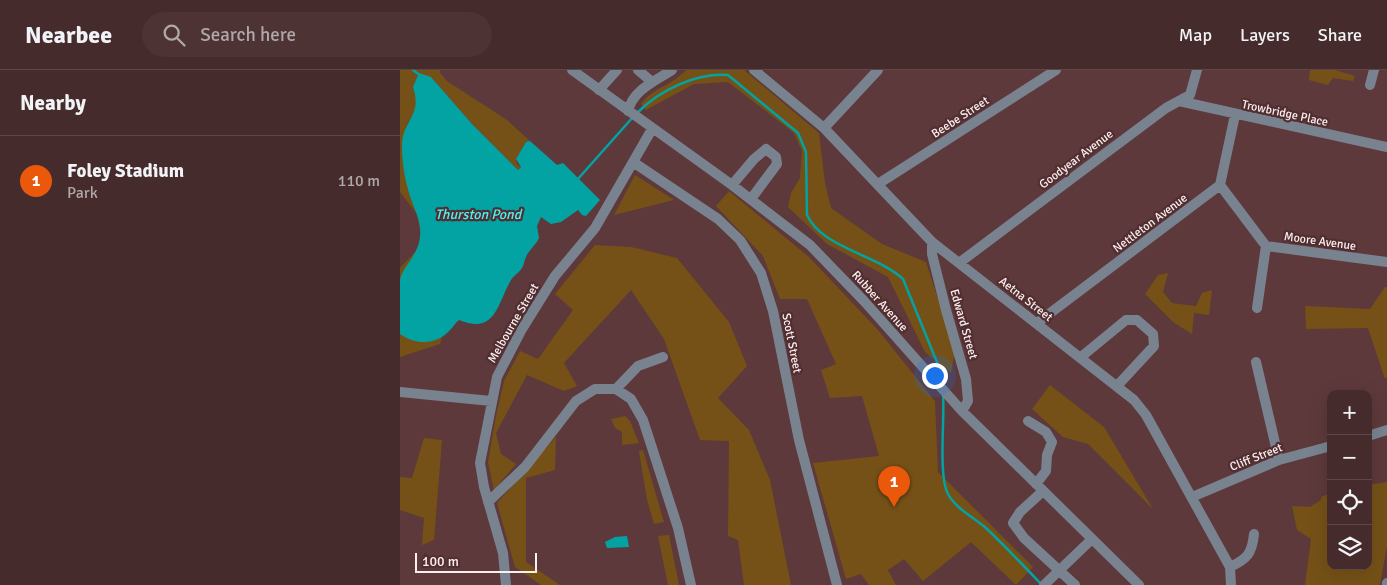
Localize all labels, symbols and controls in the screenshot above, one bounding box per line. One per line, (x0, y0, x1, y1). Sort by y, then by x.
search box (142, 12, 492, 57)
text: Nearbee (25, 20, 112, 50)
icon: search (160, 21, 188, 49)
text: Search here (200, 23, 296, 47)
text: Map (1179, 24, 1212, 46)
text: Layers (1240, 24, 1290, 46)
text: Share (1318, 24, 1362, 46)
text: Nearby (20, 90, 86, 116)
street label: Beebe Street (929, 93, 992, 142)
street label: Trowbridge Place (1240, 97, 1329, 130)
street label: Goodyear Avenue (1036, 127, 1116, 192)
text: Foley Stadium (67, 159, 184, 183)
text: 1 (32, 171, 40, 191)
text: 110 m (338, 171, 380, 191)
text: Park (67, 183, 98, 203)
street label: Nettleton Avenue (1110, 191, 1190, 256)
water label: Thurston Pond (435, 206, 523, 223)
street label: Moore Avenue (1283, 229, 1357, 254)
street label: Rubber Avenue (848, 268, 911, 335)
street label: Aetna Street (996, 274, 1056, 325)
street label: Melbourne Street (485, 281, 542, 366)
street label: Edward Street (946, 287, 981, 361)
street label: Scott Street (778, 312, 805, 374)
your location (922, 363, 948, 389)
map controls (1327, 390, 1372, 570)
button: + (1327, 390, 1372, 435)
button: − (1327, 435, 1372, 480)
street label: Cliff Street (1228, 440, 1285, 475)
pin: 1 (878, 466, 910, 507)
button: locate (1327, 480, 1372, 525)
button: layers (1327, 525, 1372, 570)
scale bar (415, 550, 538, 573)
text: 100 m (422, 553, 459, 570)

